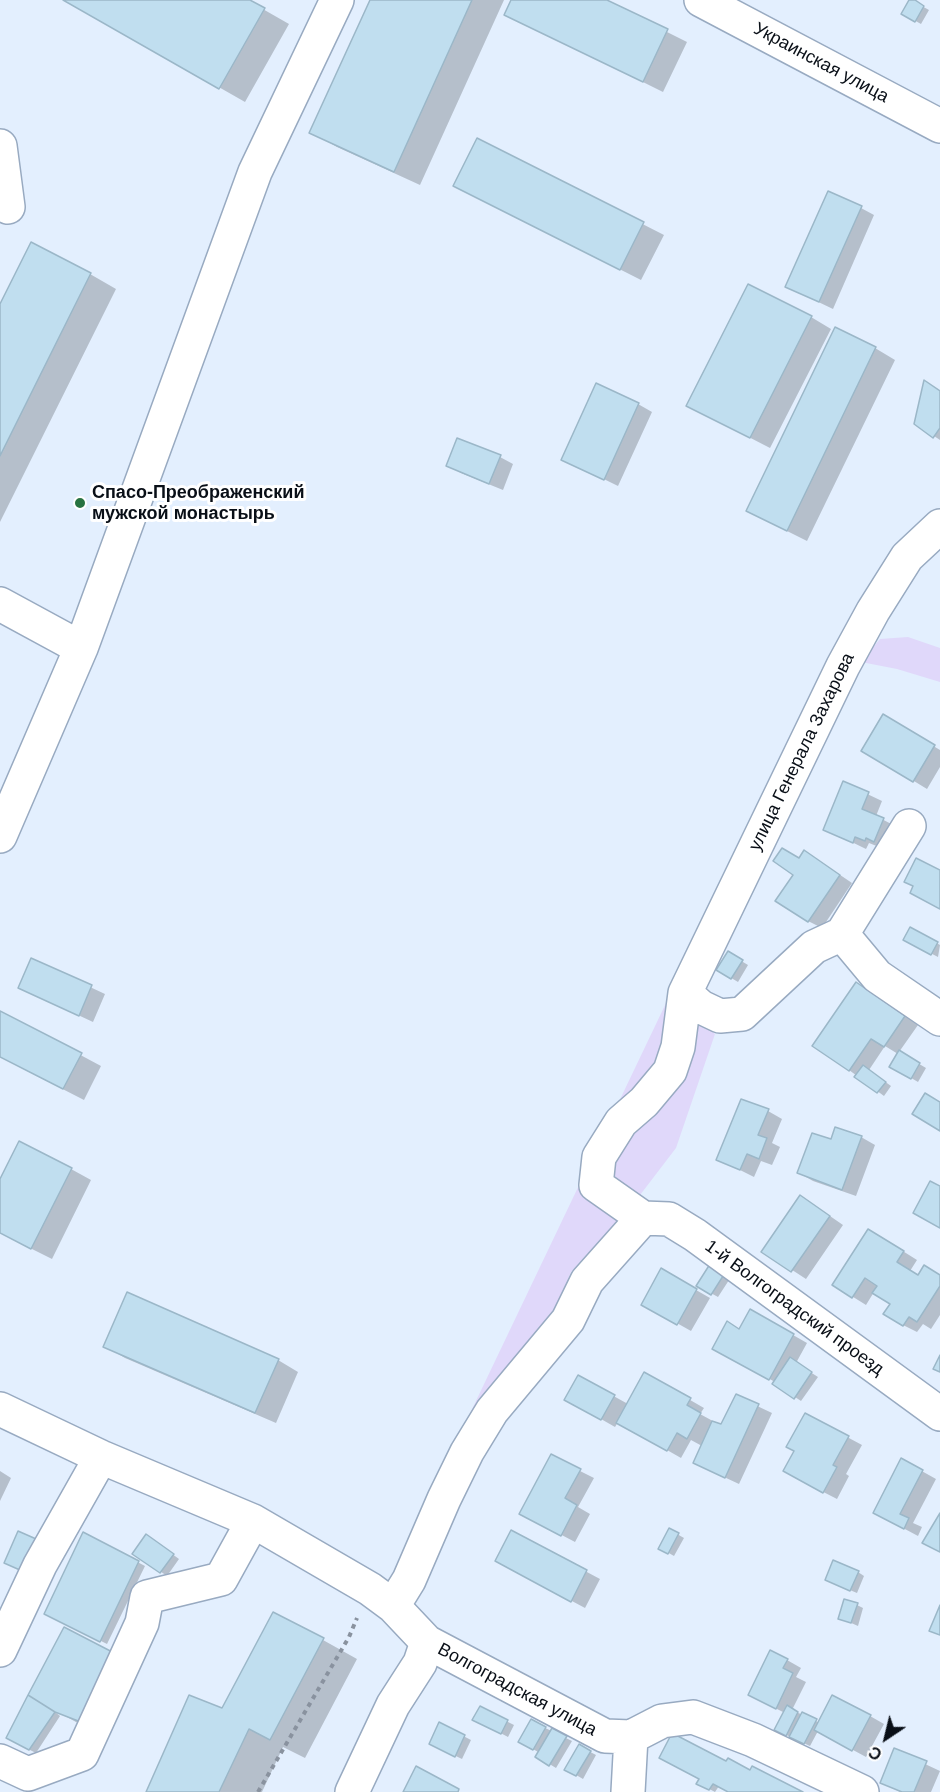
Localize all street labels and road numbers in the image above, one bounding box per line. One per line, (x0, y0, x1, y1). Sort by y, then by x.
street label: Украинская улица (750, 18, 892, 108)
street label: улица Генерала Захарова (745, 649, 859, 855)
street label: 1-й Волгоградский проезд (700, 1236, 888, 1380)
street label: Волгоградская улица (434, 1639, 600, 1741)

